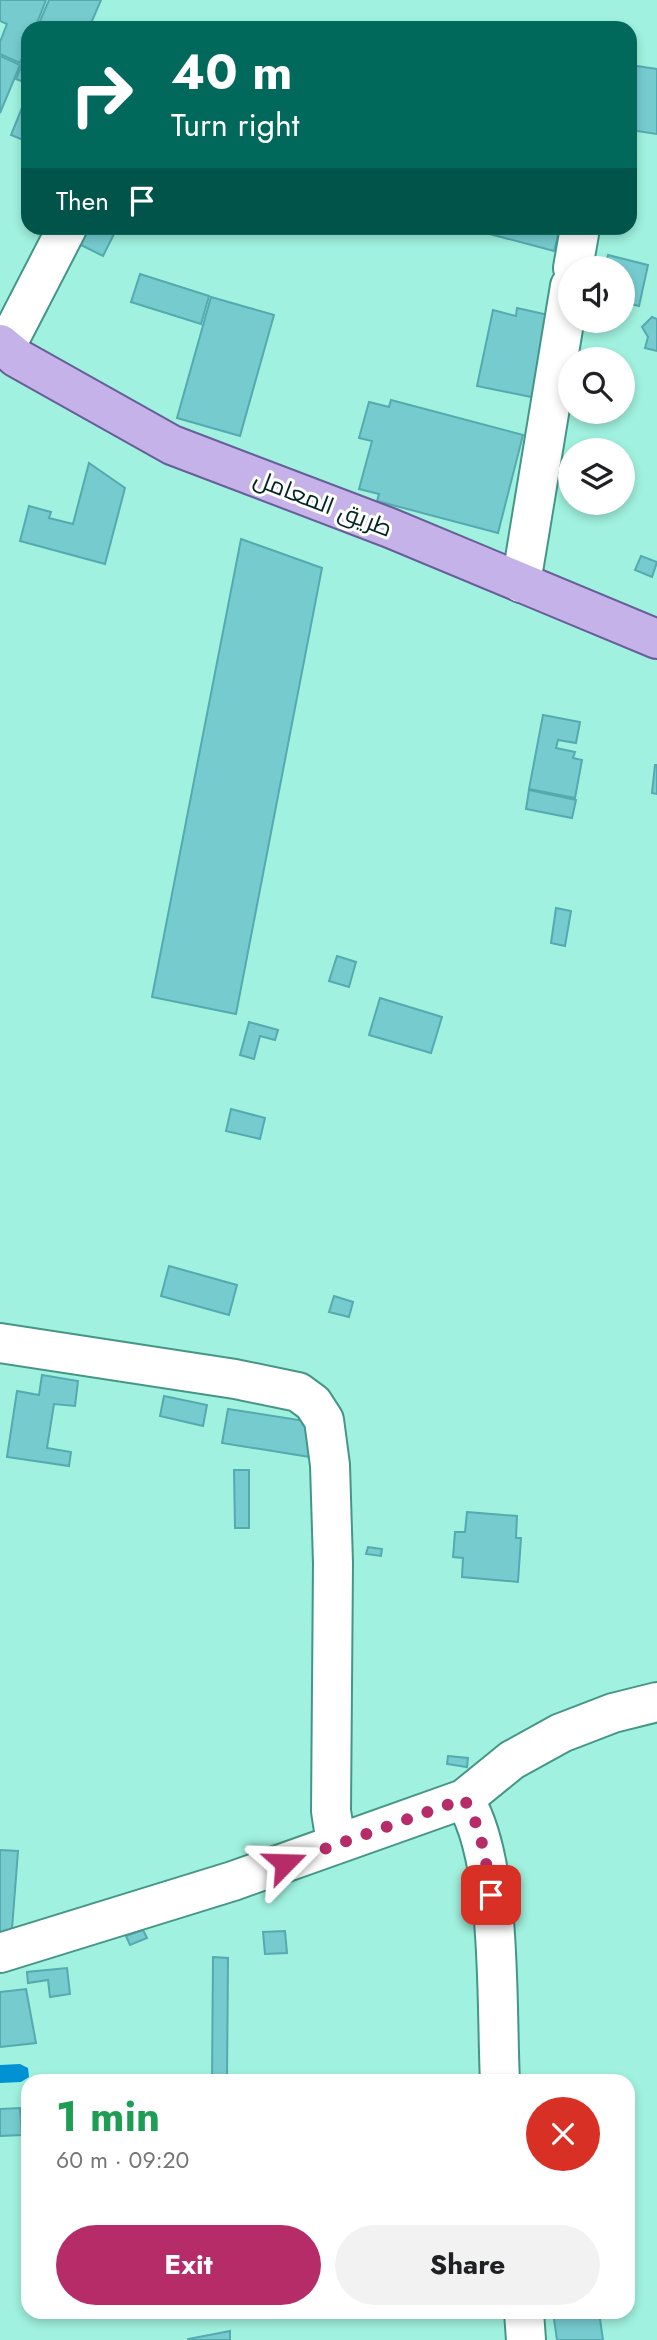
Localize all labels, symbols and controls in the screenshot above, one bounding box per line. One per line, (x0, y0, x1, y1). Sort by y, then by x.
text: 40 m (171, 37, 293, 107)
icon: right (56, 49, 147, 140)
text: Turn right (171, 102, 300, 148)
text: Then (56, 182, 109, 220)
icon: arrive (123, 182, 161, 220)
map controls (558, 256, 635, 515)
button: sound (558, 256, 635, 333)
button: search (558, 347, 635, 424)
button: layers (558, 438, 635, 515)
street label: طريق المعامل (249, 461, 397, 545)
position arrow (248, 1826, 322, 1900)
pin (461, 1865, 521, 1925)
icon: arrive (472, 1876, 510, 1914)
text: 1 min (56, 2086, 160, 2147)
button: close (526, 2097, 600, 2171)
text: 60 m · 09:20 (56, 2143, 189, 2177)
button: Exit (56, 2225, 321, 2305)
button: Share (335, 2225, 600, 2305)

